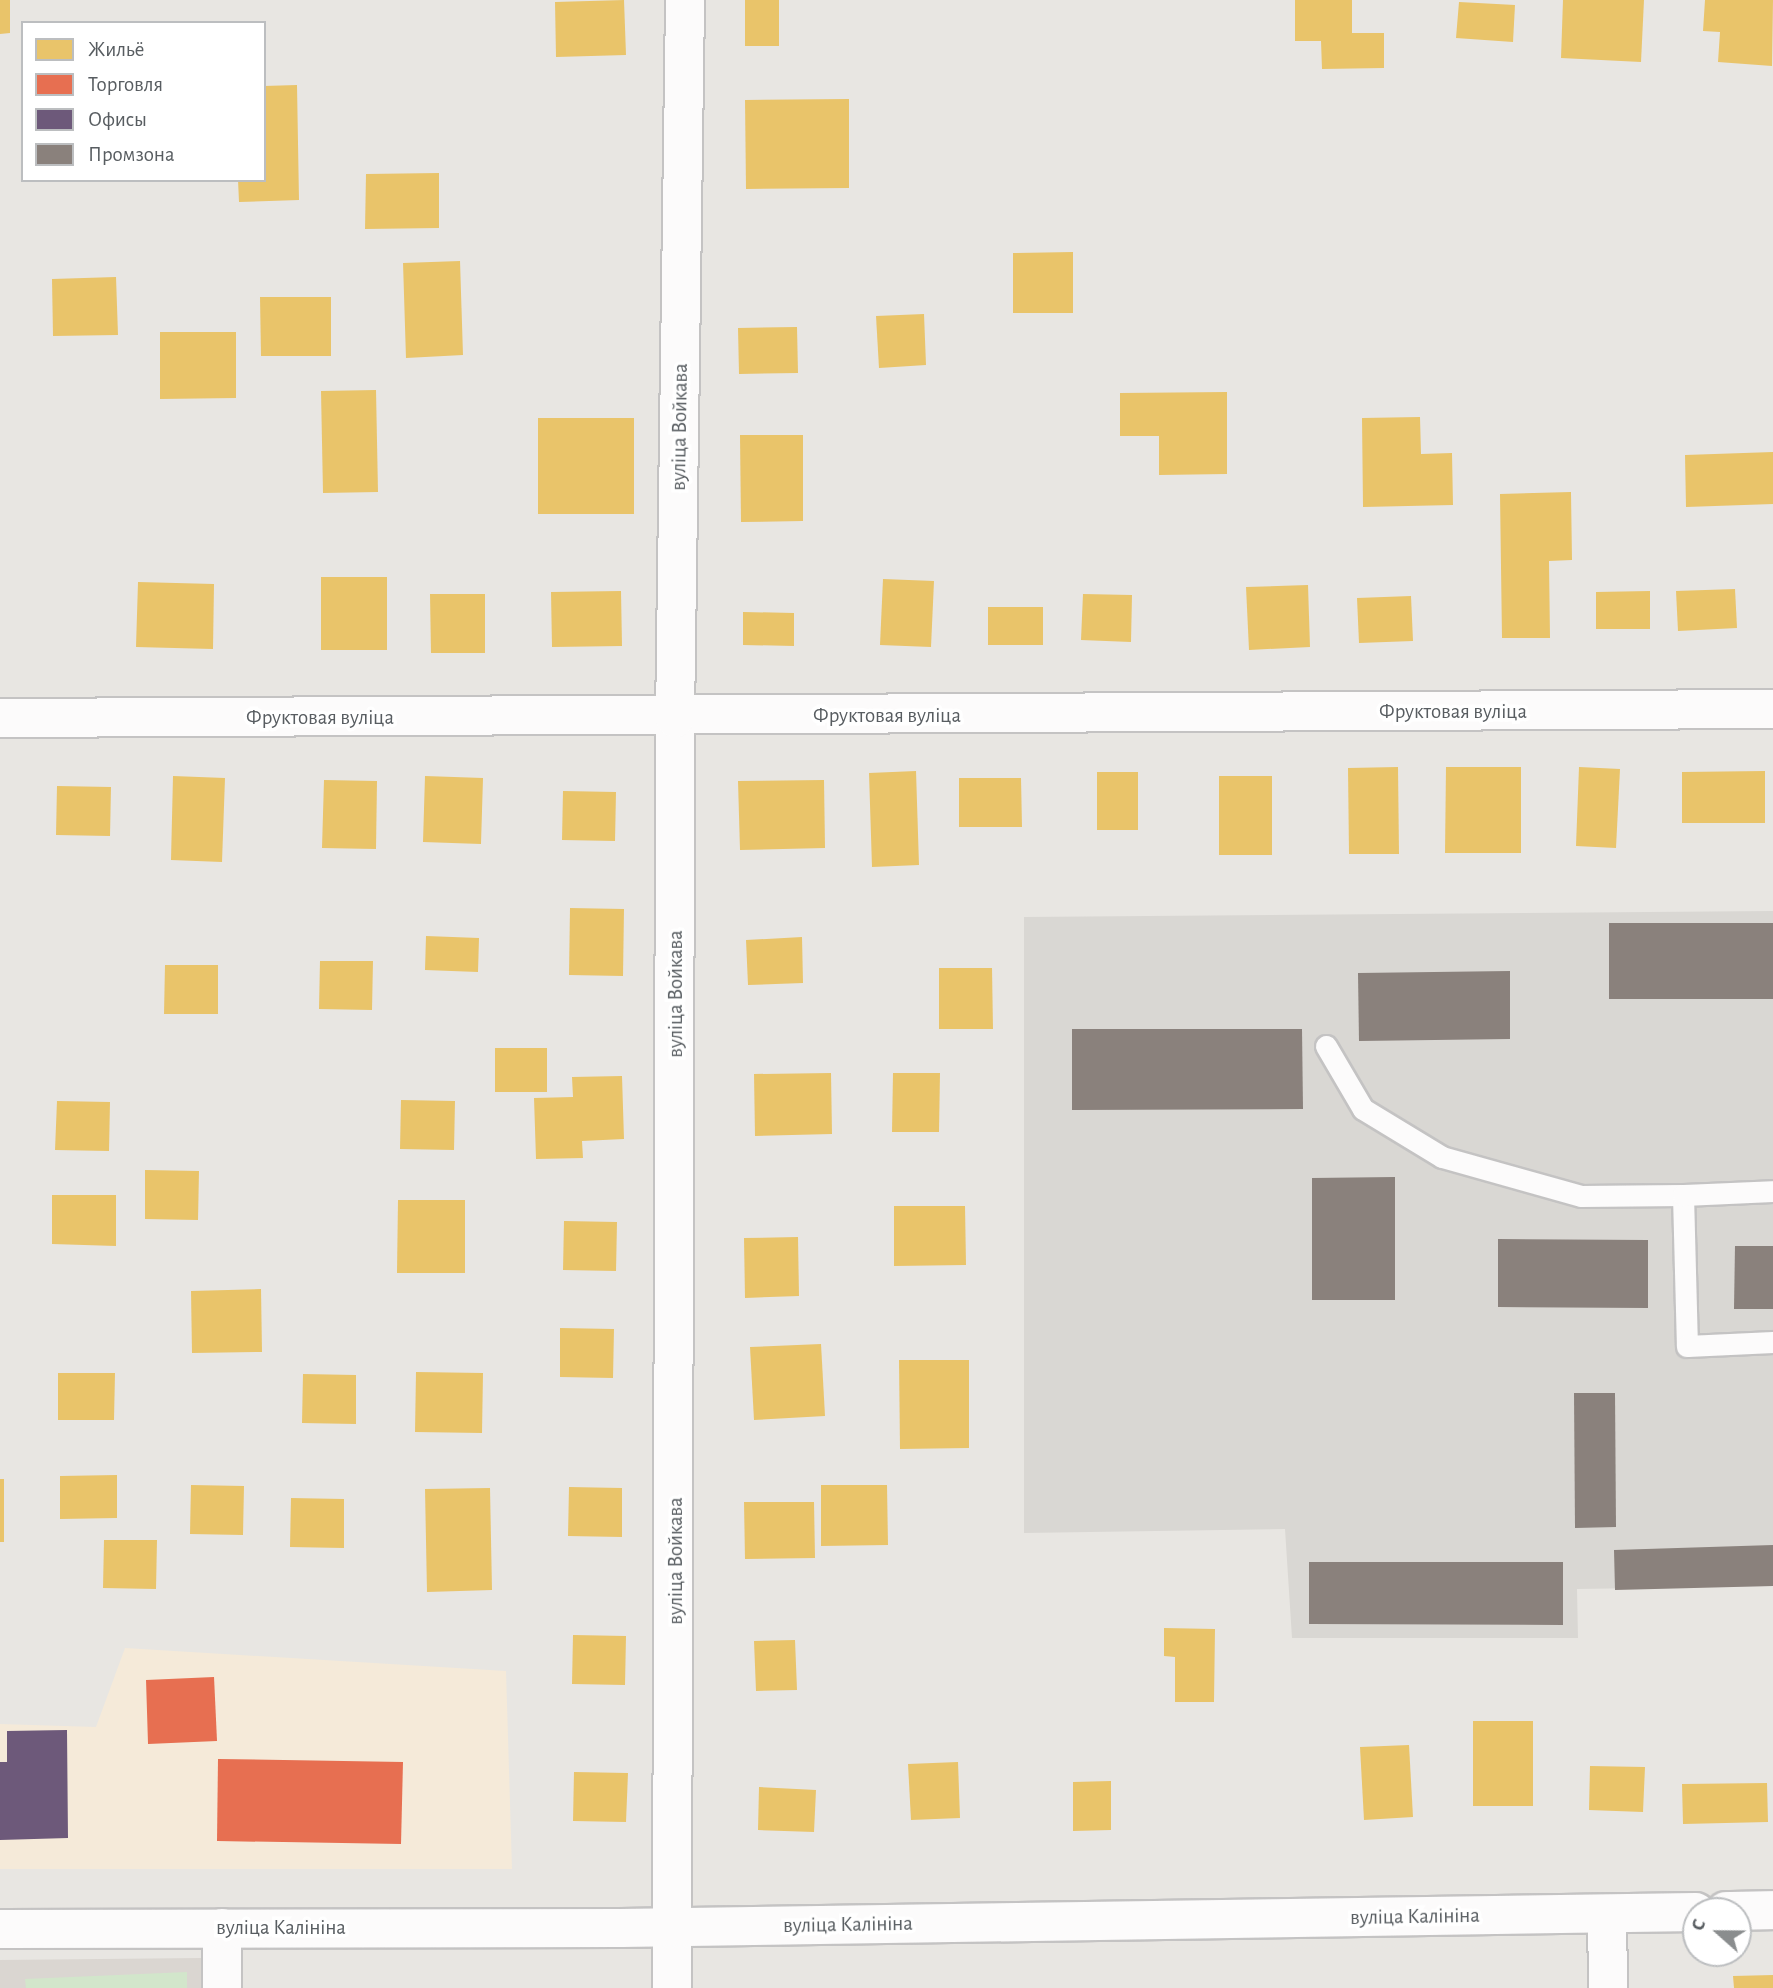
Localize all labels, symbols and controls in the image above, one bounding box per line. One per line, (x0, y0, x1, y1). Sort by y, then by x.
legend (21, 21, 266, 182)
text: Жильё (88, 39, 144, 60)
text: Торговля (88, 74, 163, 95)
text: Офисы (88, 109, 147, 130)
text: Промзона (88, 144, 175, 165)
street label: вуліца Войкава (666, 363, 694, 491)
street label: Фруктовая вуліца (1379, 699, 1527, 725)
street label: Фруктовая вуліца (813, 703, 961, 729)
street label: Фруктовая вуліца (246, 705, 394, 731)
street label: вуліца Войкава (663, 930, 689, 1058)
street label: вуліца Войкава (663, 1497, 689, 1625)
north arrow (1682, 1897, 1752, 1967)
street label: вуліца Калініна (1350, 1903, 1480, 1931)
street label: вуліца Калініна (783, 1911, 913, 1939)
street label: вуліца Калініна (216, 1915, 346, 1941)
text: С (1688, 1917, 1710, 1933)

